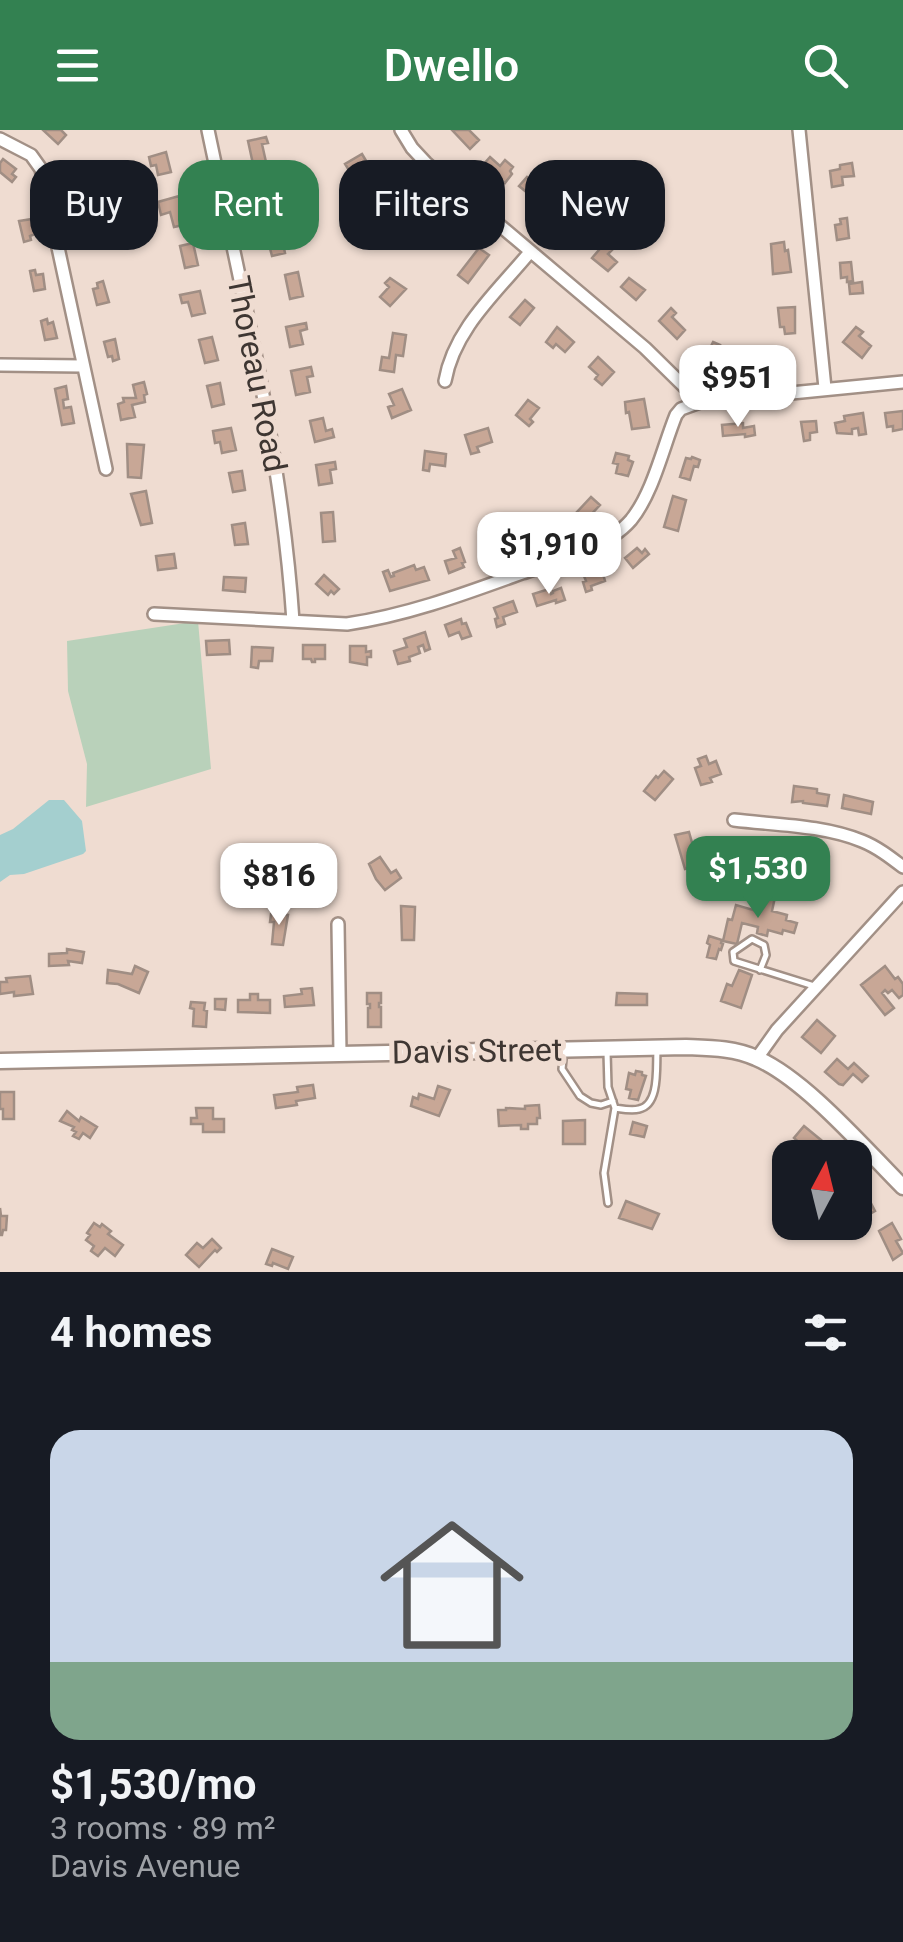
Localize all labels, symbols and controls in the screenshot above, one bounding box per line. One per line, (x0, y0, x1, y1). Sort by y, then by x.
icon: menu (50, 38, 105, 93)
icon: search (798, 38, 853, 93)
text: Dwello (384, 39, 519, 92)
chip: Buy (30, 160, 158, 250)
chip: Rent (178, 160, 319, 250)
chip: Filters (339, 160, 505, 250)
chip: New (525, 160, 665, 250)
street label: Thoreau Road (219, 273, 295, 475)
pin: $951 (679, 345, 797, 430)
text: $951 (701, 358, 775, 396)
pin: $1,910 (468, 512, 630, 597)
text: $1,910 (499, 525, 599, 563)
pin: $1,530 (677, 836, 839, 921)
pin: $816 (220, 843, 338, 928)
text: $1,530 (708, 849, 808, 887)
text: $816 (242, 856, 316, 894)
street label: Davis Street (392, 1031, 562, 1071)
north arrow (772, 1140, 872, 1240)
map controls (772, 1140, 872, 1240)
icon: filters (798, 1305, 853, 1360)
text: 4 homes (50, 1308, 212, 1357)
icon: home (362, 1495, 542, 1675)
text: $1,530/mo (50, 1760, 257, 1809)
text: 3 rooms · 89 m² (50, 1809, 275, 1847)
text: Davis Avenue (50, 1847, 241, 1885)

